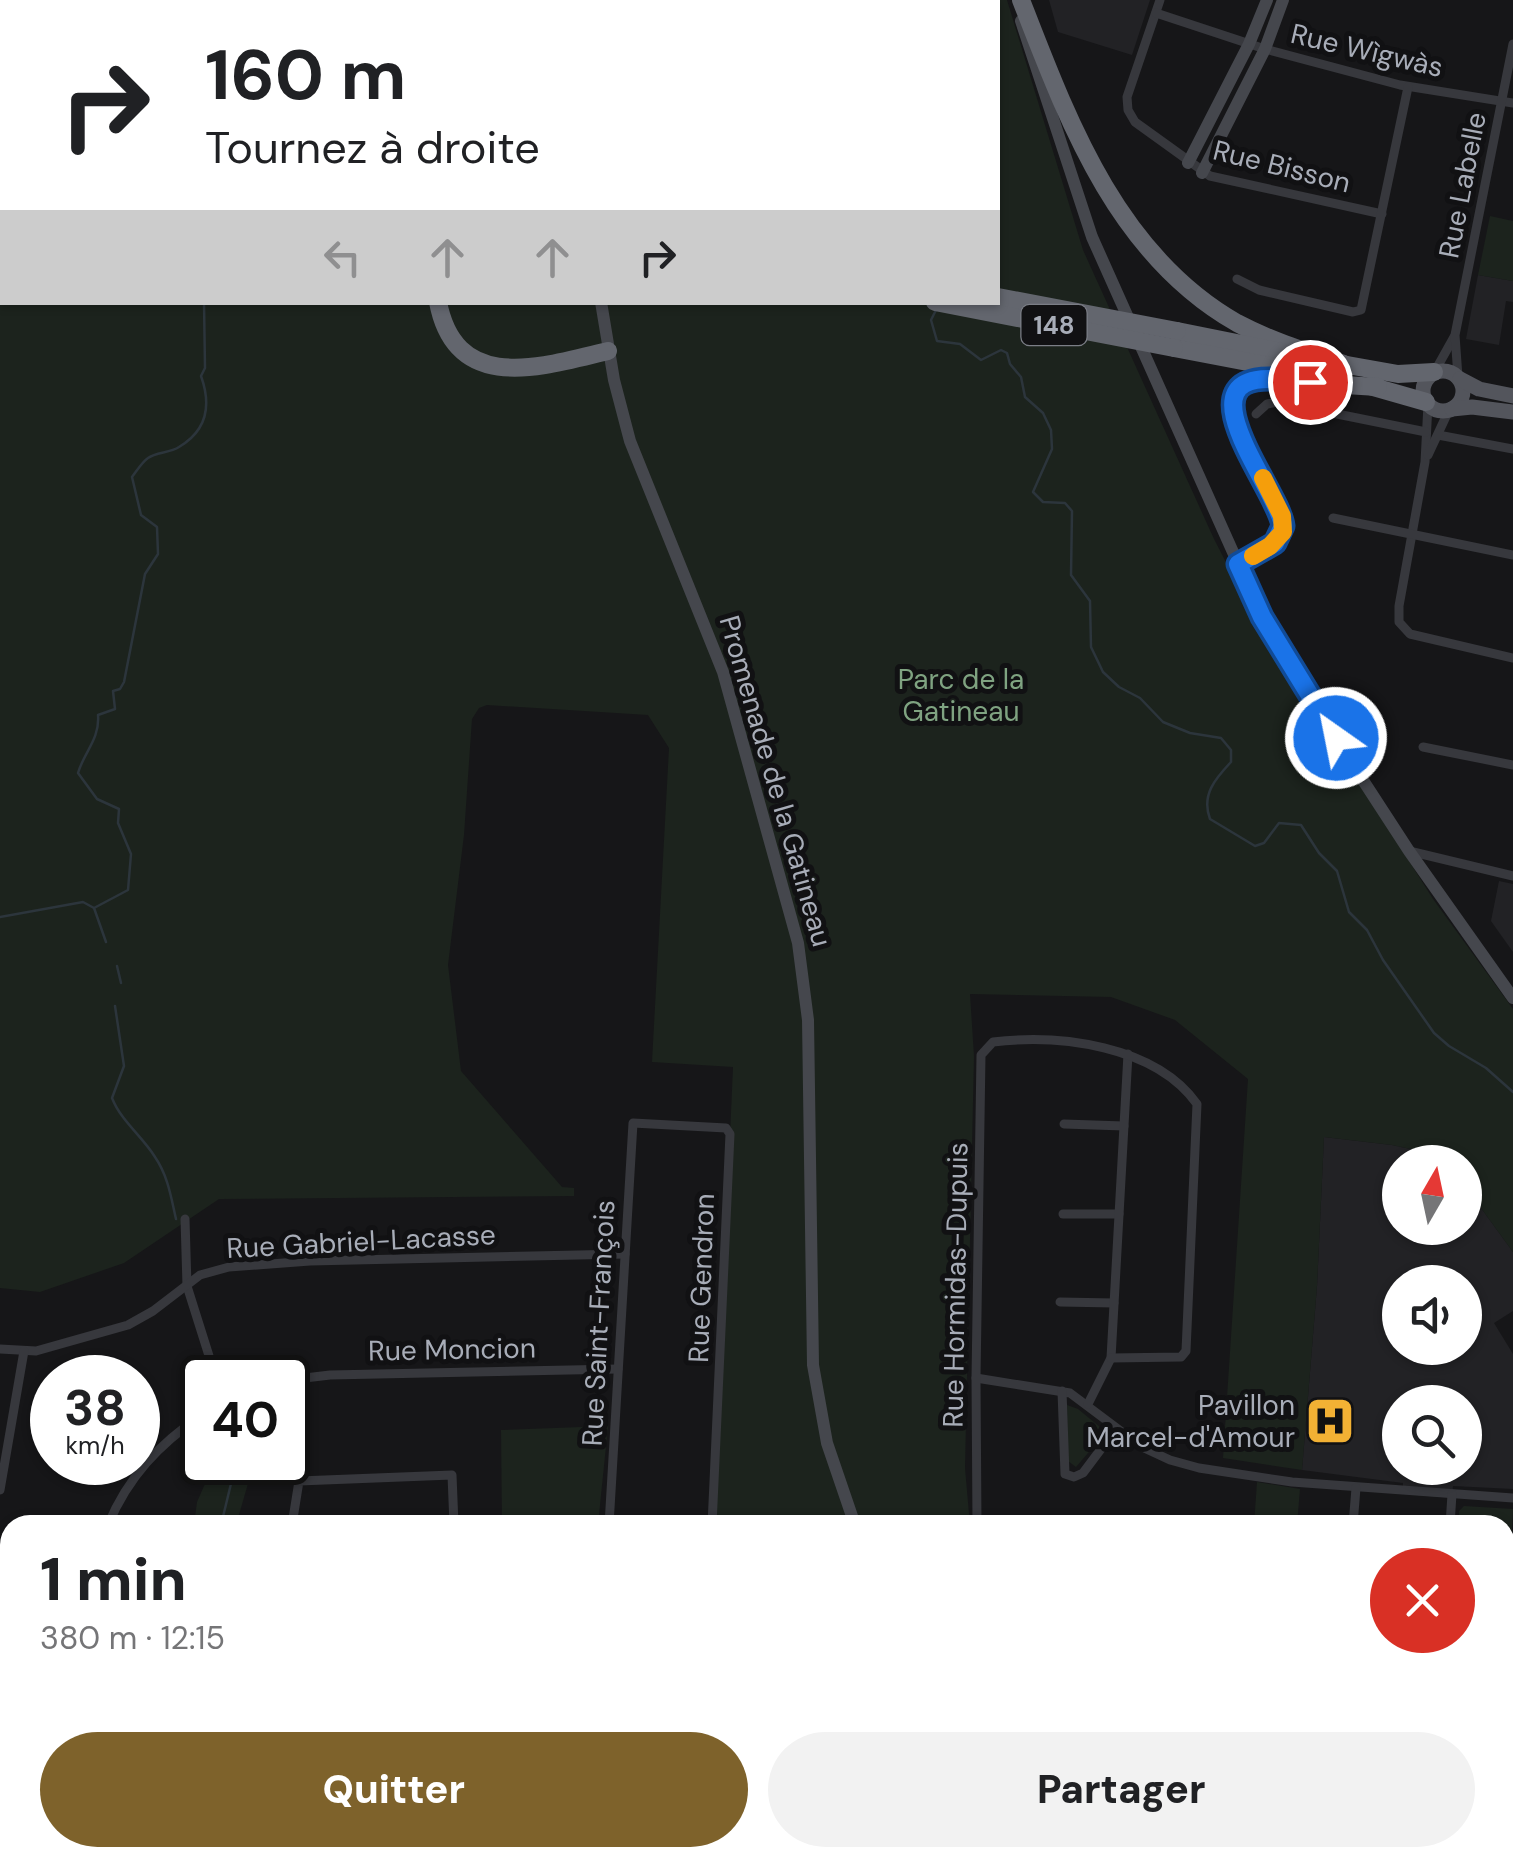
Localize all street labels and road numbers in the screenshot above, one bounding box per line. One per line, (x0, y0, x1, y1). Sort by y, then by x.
street label: Rue Wìgwàs (1287, 15, 1447, 86)
street label: Rue Labelle (1430, 109, 1495, 261)
street label: Rue Bisson (1209, 132, 1354, 201)
road number: 148 (1022, 305, 1086, 345)
street label: Promenade de la Gatineau (711, 611, 841, 951)
street label: Rue Hormidas-Dupuis (935, 1142, 976, 1428)
street label: Rue Gendron (680, 1193, 723, 1363)
street label: Rue Saint-François (574, 1199, 623, 1447)
street label: Rue Gabriel-Lacasse (225, 1216, 497, 1267)
street label: Rue Moncion (368, 1330, 536, 1369)

